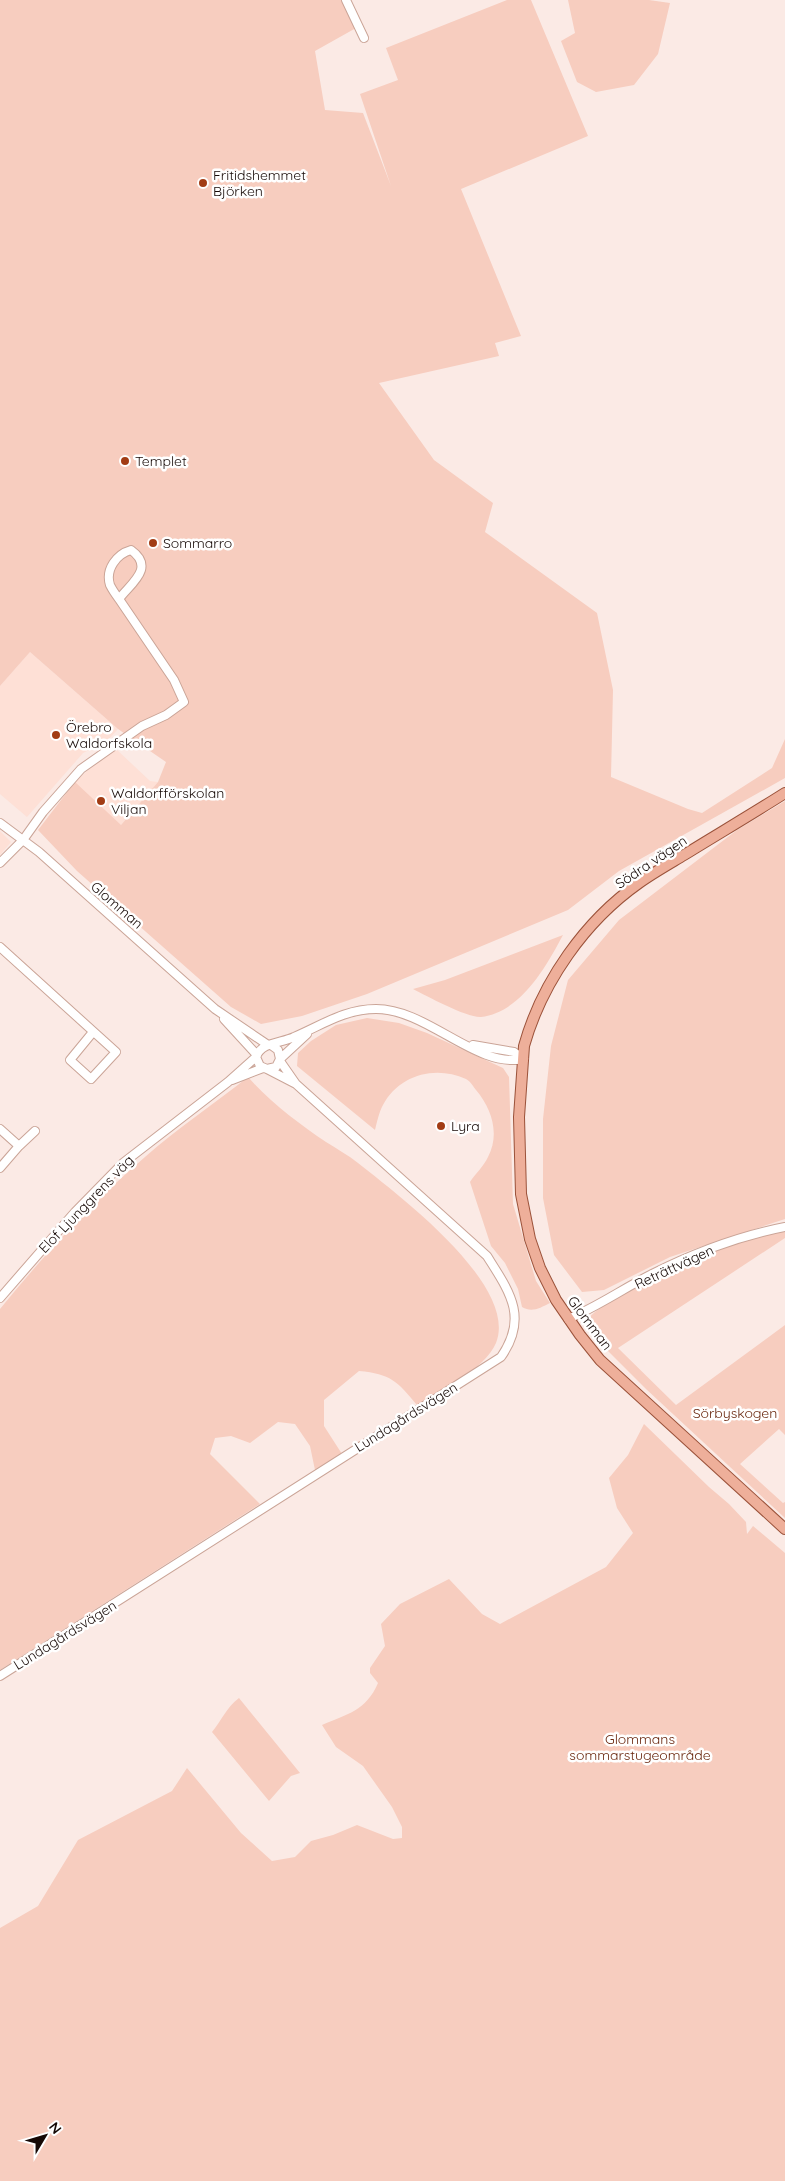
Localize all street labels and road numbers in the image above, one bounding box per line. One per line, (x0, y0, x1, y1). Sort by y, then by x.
street label: Södra vägen (612, 831, 690, 893)
street label: Glomman (87, 877, 147, 933)
street label: Elof Ljunggrens väg (35, 1151, 137, 1257)
street label: Reträttvägen (631, 1241, 717, 1293)
street label: Glomman (564, 1292, 616, 1354)
street label: Lundagårdsvägen (351, 1378, 461, 1456)
street label: Lundagårdsvägen (10, 1596, 120, 1674)

